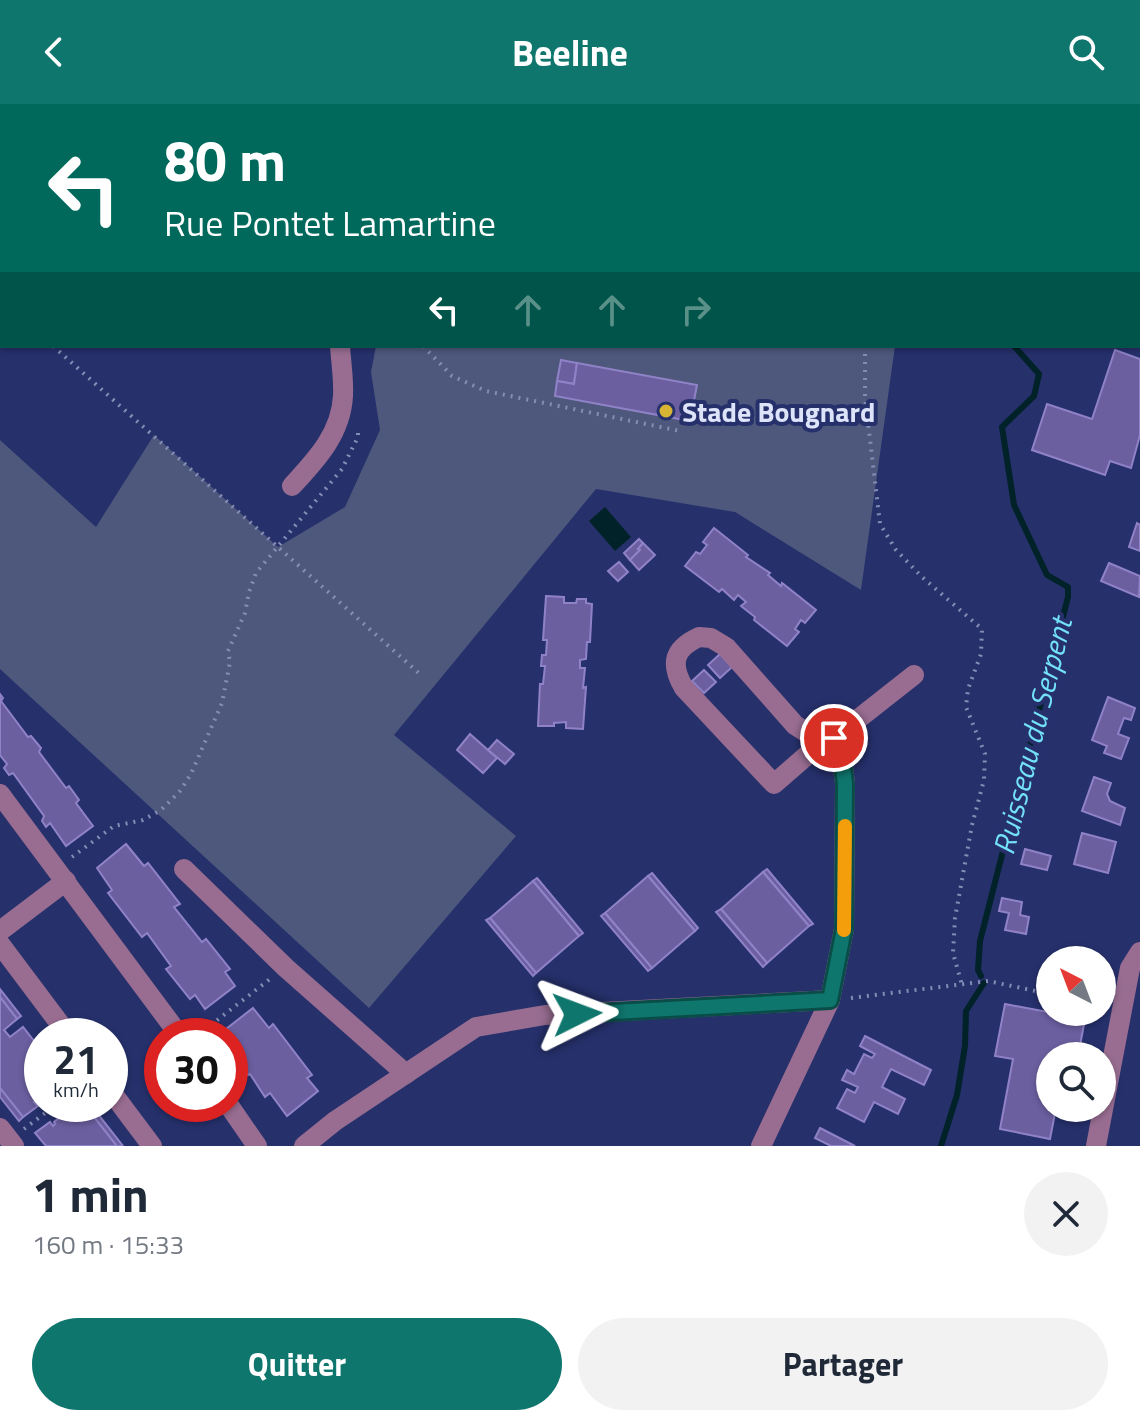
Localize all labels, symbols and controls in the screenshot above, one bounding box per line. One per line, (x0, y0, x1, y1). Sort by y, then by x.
text: Beeline (512, 25, 628, 80)
icon: back (32, 30, 76, 74)
icon: search (1064, 30, 1108, 74)
text: 80 m (164, 118, 286, 203)
icon: left (32, 136, 136, 240)
text: Rue Pontet Lamartine (164, 195, 496, 250)
icon: left (422, 288, 466, 332)
icon: ahead (506, 288, 550, 332)
icon: ahead (590, 288, 634, 332)
icon: right (674, 288, 718, 332)
place label: Stade Bougnard (682, 390, 875, 433)
marker: Stade Bougnard (657, 402, 675, 420)
water label: Ruisseau du Serpent (980, 610, 1084, 859)
pin (800, 704, 868, 772)
icon: arrive (812, 716, 856, 760)
north arrow (1036, 946, 1116, 1026)
map controls (1036, 946, 1116, 1122)
position arrow (535, 972, 619, 1056)
speed limit sign: 30 (144, 1018, 248, 1122)
text: 21 (54, 1029, 98, 1090)
button: search (1036, 1042, 1116, 1122)
text: km/h (53, 1074, 99, 1105)
text: 1 min (32, 1158, 149, 1231)
button: close (1024, 1172, 1108, 1256)
text: 160 m · 15:33 (32, 1225, 184, 1264)
button: Quitter (32, 1318, 562, 1410)
button: Partager (578, 1318, 1108, 1410)

